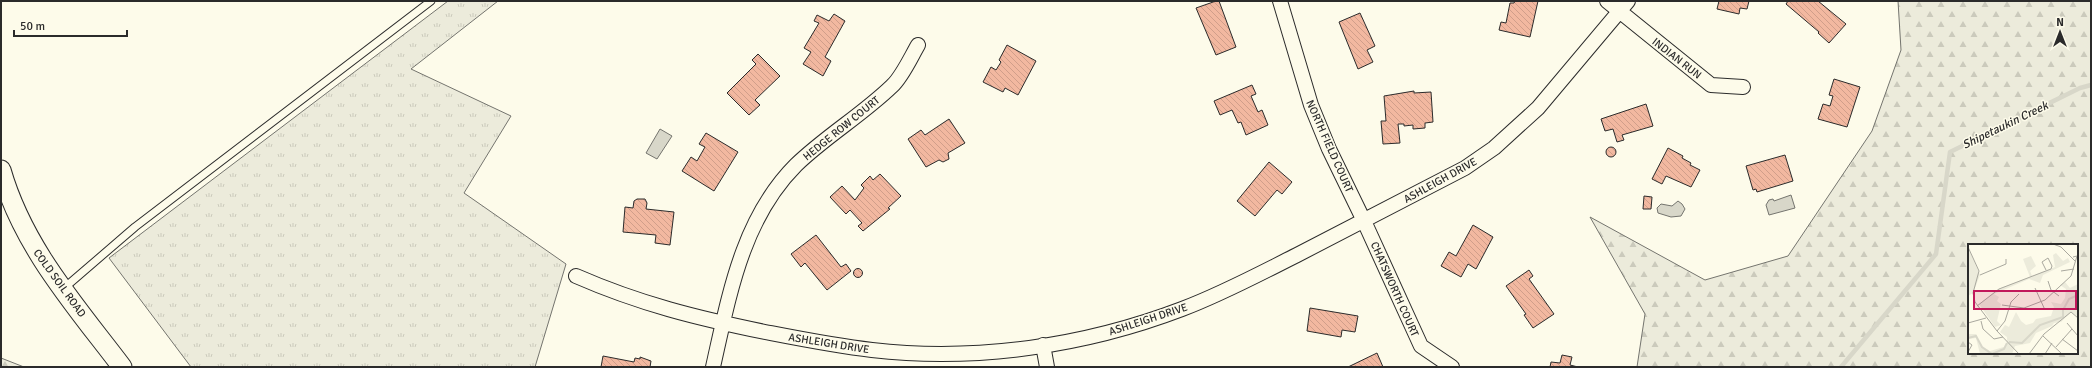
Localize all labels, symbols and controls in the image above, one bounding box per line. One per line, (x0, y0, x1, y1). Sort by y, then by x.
scale bar (14, 12, 127, 38)
north arrow (2040, 12, 2080, 52)
text: N (2056, 16, 2064, 29)
text: 50 m (20, 19, 45, 34)
street label: INDIAN RUN (1649, 35, 1704, 82)
street label: HEDGE ROW COURT (800, 93, 883, 163)
street label: NORTH FIELD COURT (1303, 98, 1356, 195)
water label: Shipetaukin Creek (1960, 98, 2051, 153)
street label: ASHLEIGH DRIVE (1401, 155, 1479, 206)
street label: CHATSWORTH COURT (1368, 240, 1422, 339)
inset map (1968, 244, 2078, 354)
street label: COLD SOIL ROAD (31, 247, 89, 320)
street label: ASHLEIGH DRIVE (1107, 301, 1189, 338)
street label: ASHLEIGH DRIVE (788, 331, 870, 356)

